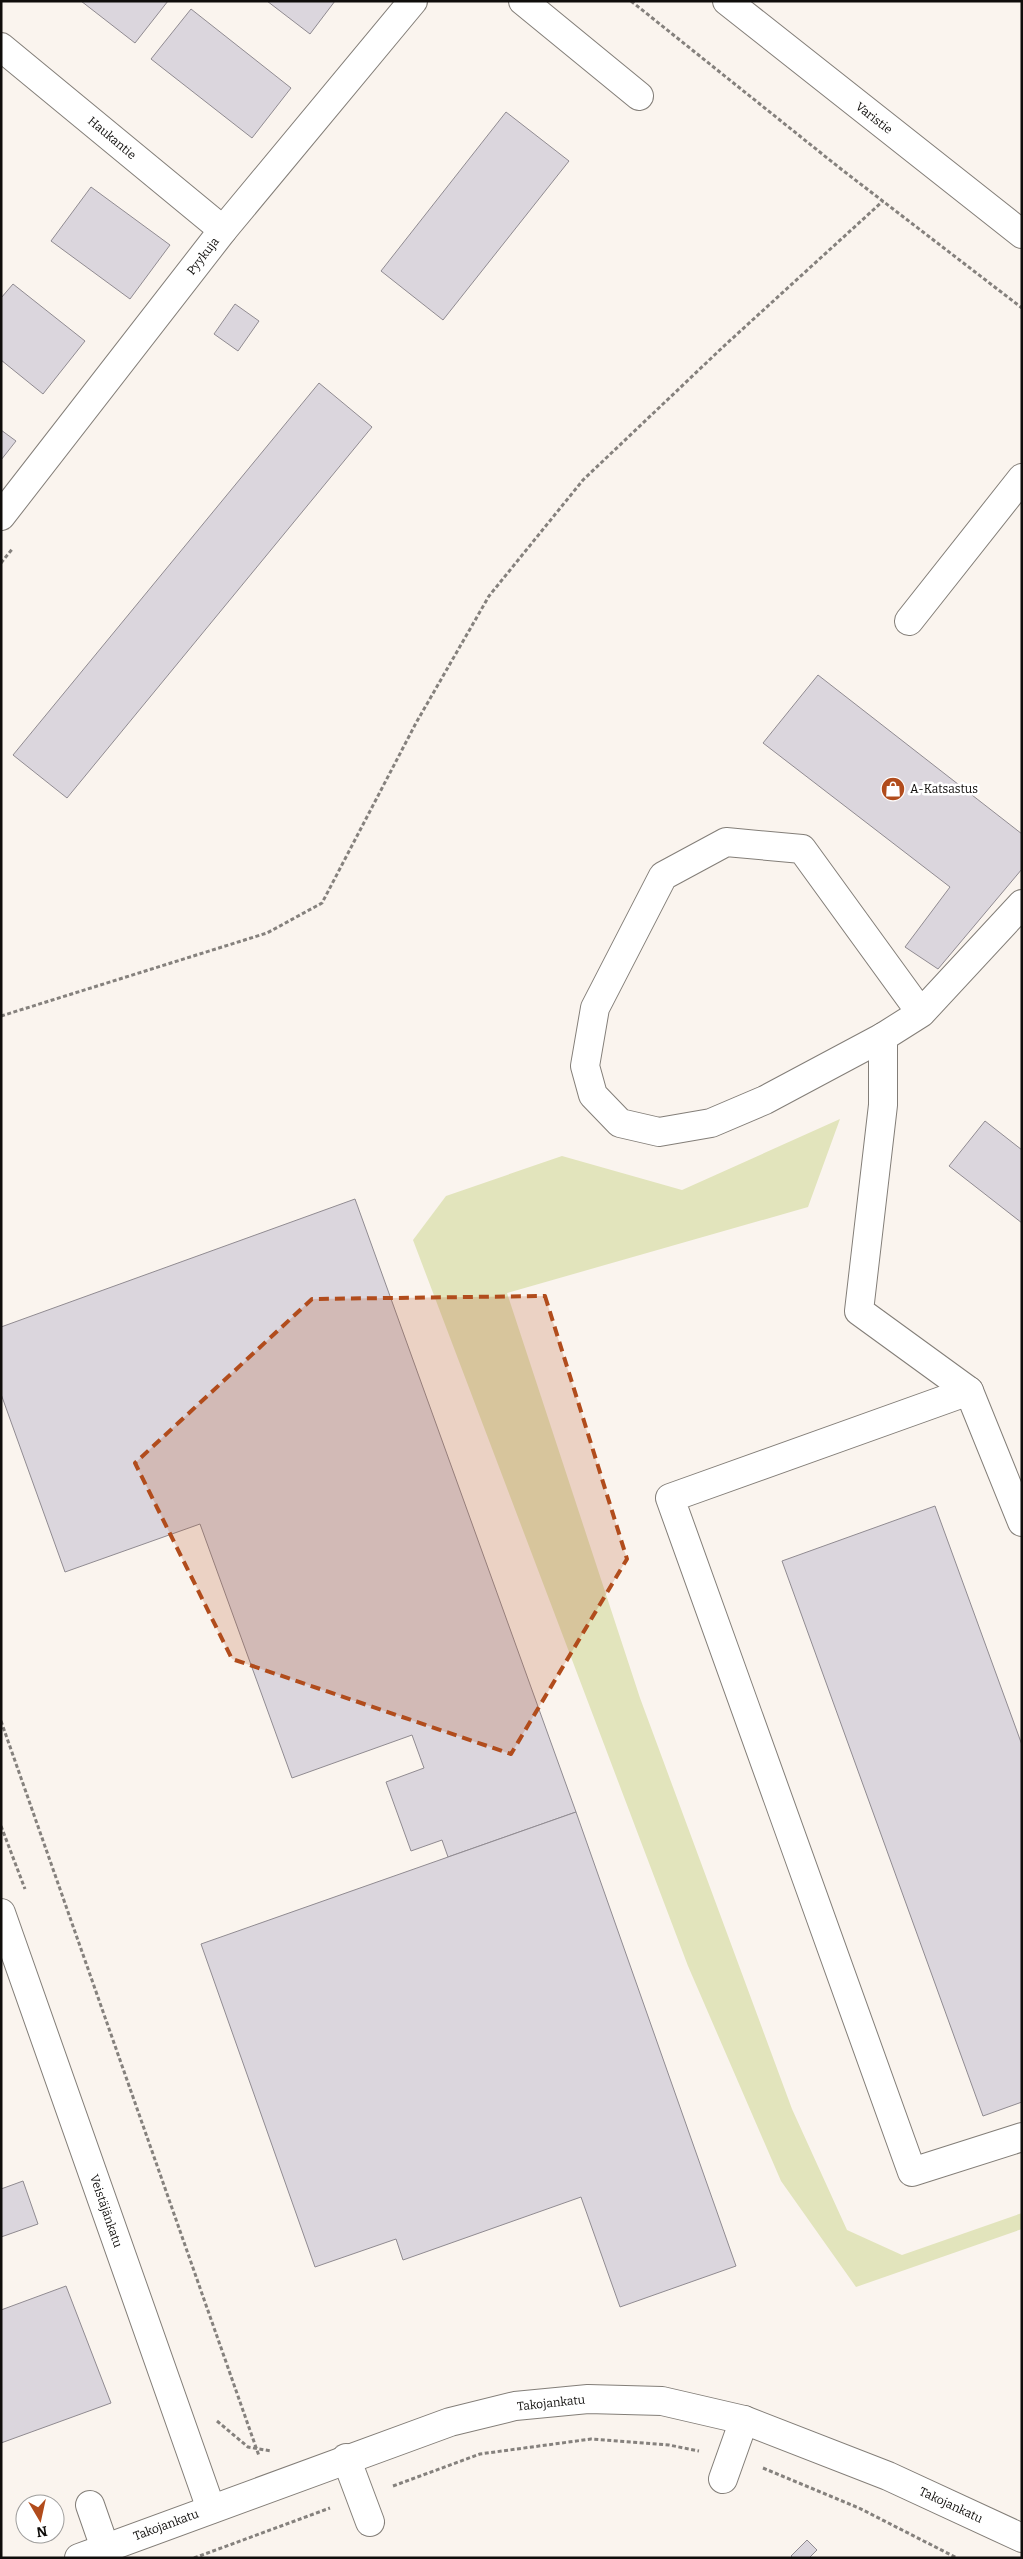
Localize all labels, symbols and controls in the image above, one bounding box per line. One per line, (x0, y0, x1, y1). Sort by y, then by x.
street label: Varistie (853, 99, 895, 137)
street label: Haukantie (85, 114, 139, 162)
street label: Pyykuja (184, 234, 222, 278)
shop icon: A-Katsastus (880, 776, 906, 802)
place label: A-Katsastus (910, 782, 978, 796)
street label: Veistäjänkatu (87, 2173, 125, 2250)
street label: Takojankatu (516, 2392, 586, 2414)
street label: Takojankatu (917, 2484, 985, 2526)
north arrow (15, 2494, 65, 2544)
street label: Takojankatu (131, 2507, 201, 2543)
text: N (35, 2522, 49, 2541)

